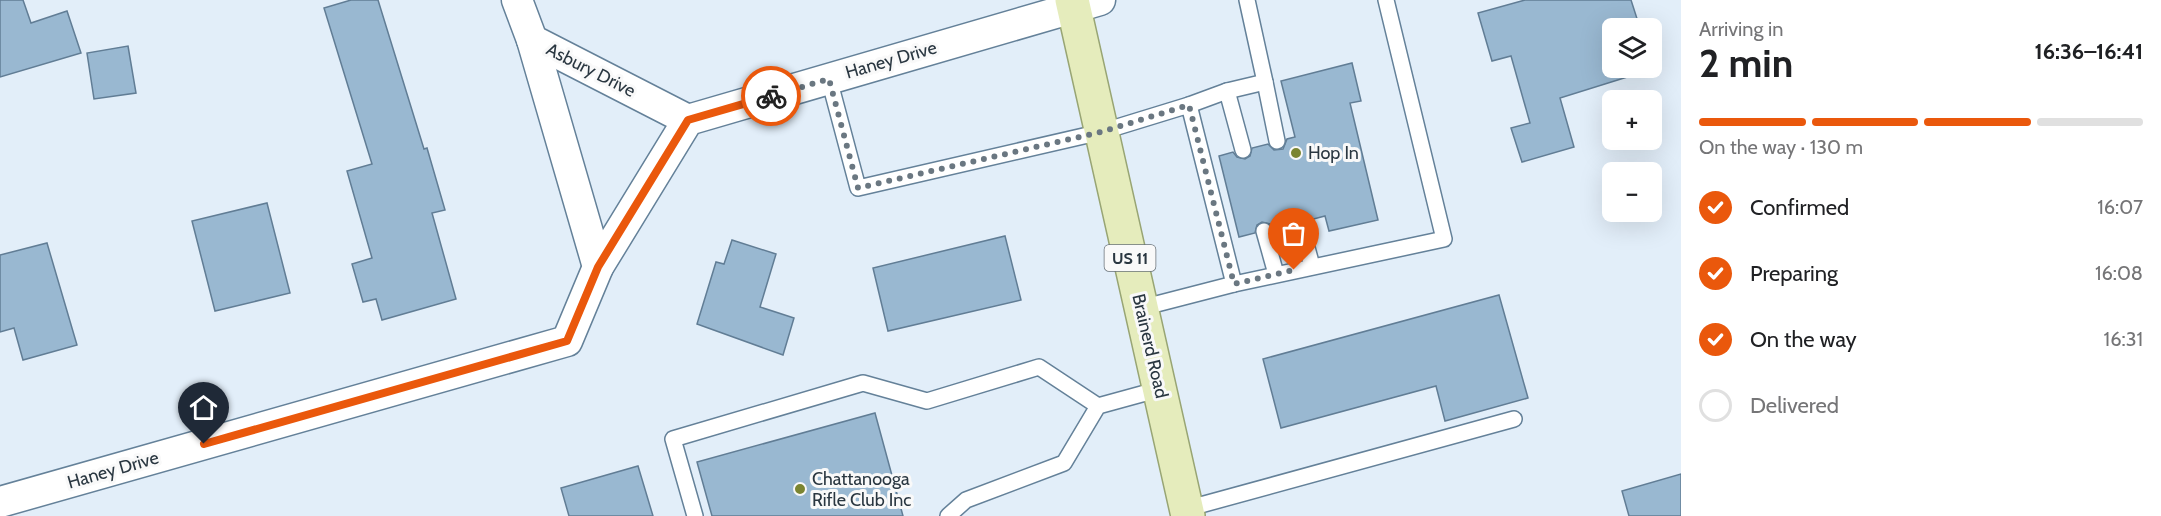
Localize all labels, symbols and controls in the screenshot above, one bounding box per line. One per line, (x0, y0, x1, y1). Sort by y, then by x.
text: Arriving in (1699, 17, 1783, 41)
map controls (1602, 18, 1662, 222)
button: layers (1602, 18, 1662, 78)
street label: Haney Drive (843, 36, 939, 84)
street label: Asbury Drive (543, 38, 639, 102)
text: 16:36–16:41 (2035, 38, 2143, 65)
text: 2 min (1699, 39, 1793, 87)
courier (741, 66, 801, 126)
icon: bike (755, 80, 788, 113)
button: + (1602, 90, 1662, 150)
text: On the way · 130 m (1699, 135, 1863, 159)
place label: Hop In (1308, 142, 1359, 164)
marker: Hop In (1289, 146, 1303, 160)
button: − (1602, 162, 1662, 222)
icon: check (1699, 191, 1732, 224)
text: Confirmed (1750, 194, 1849, 221)
text: 16:07 (2097, 195, 2143, 219)
pin (1268, 208, 1319, 270)
icon: bag (1277, 217, 1310, 250)
road number: US 11 (1104, 245, 1156, 271)
icon: check (1699, 257, 1732, 290)
text: Preparing (1750, 260, 1838, 287)
text: 16:08 (2095, 261, 2143, 285)
street label: Brainerd Road (1127, 292, 1173, 400)
icon: check (1699, 323, 1732, 356)
text: On the way (1750, 326, 1857, 353)
text: 16:31 (2104, 327, 2143, 351)
pin (178, 382, 229, 444)
icon: home (187, 391, 220, 424)
text: Delivered (1750, 392, 1839, 419)
street label: Haney Drive (65, 446, 161, 494)
place label: Chattanooga Rifle Club Inc (812, 468, 911, 511)
marker: Chattanooga Rifle Club Inc (793, 482, 807, 496)

